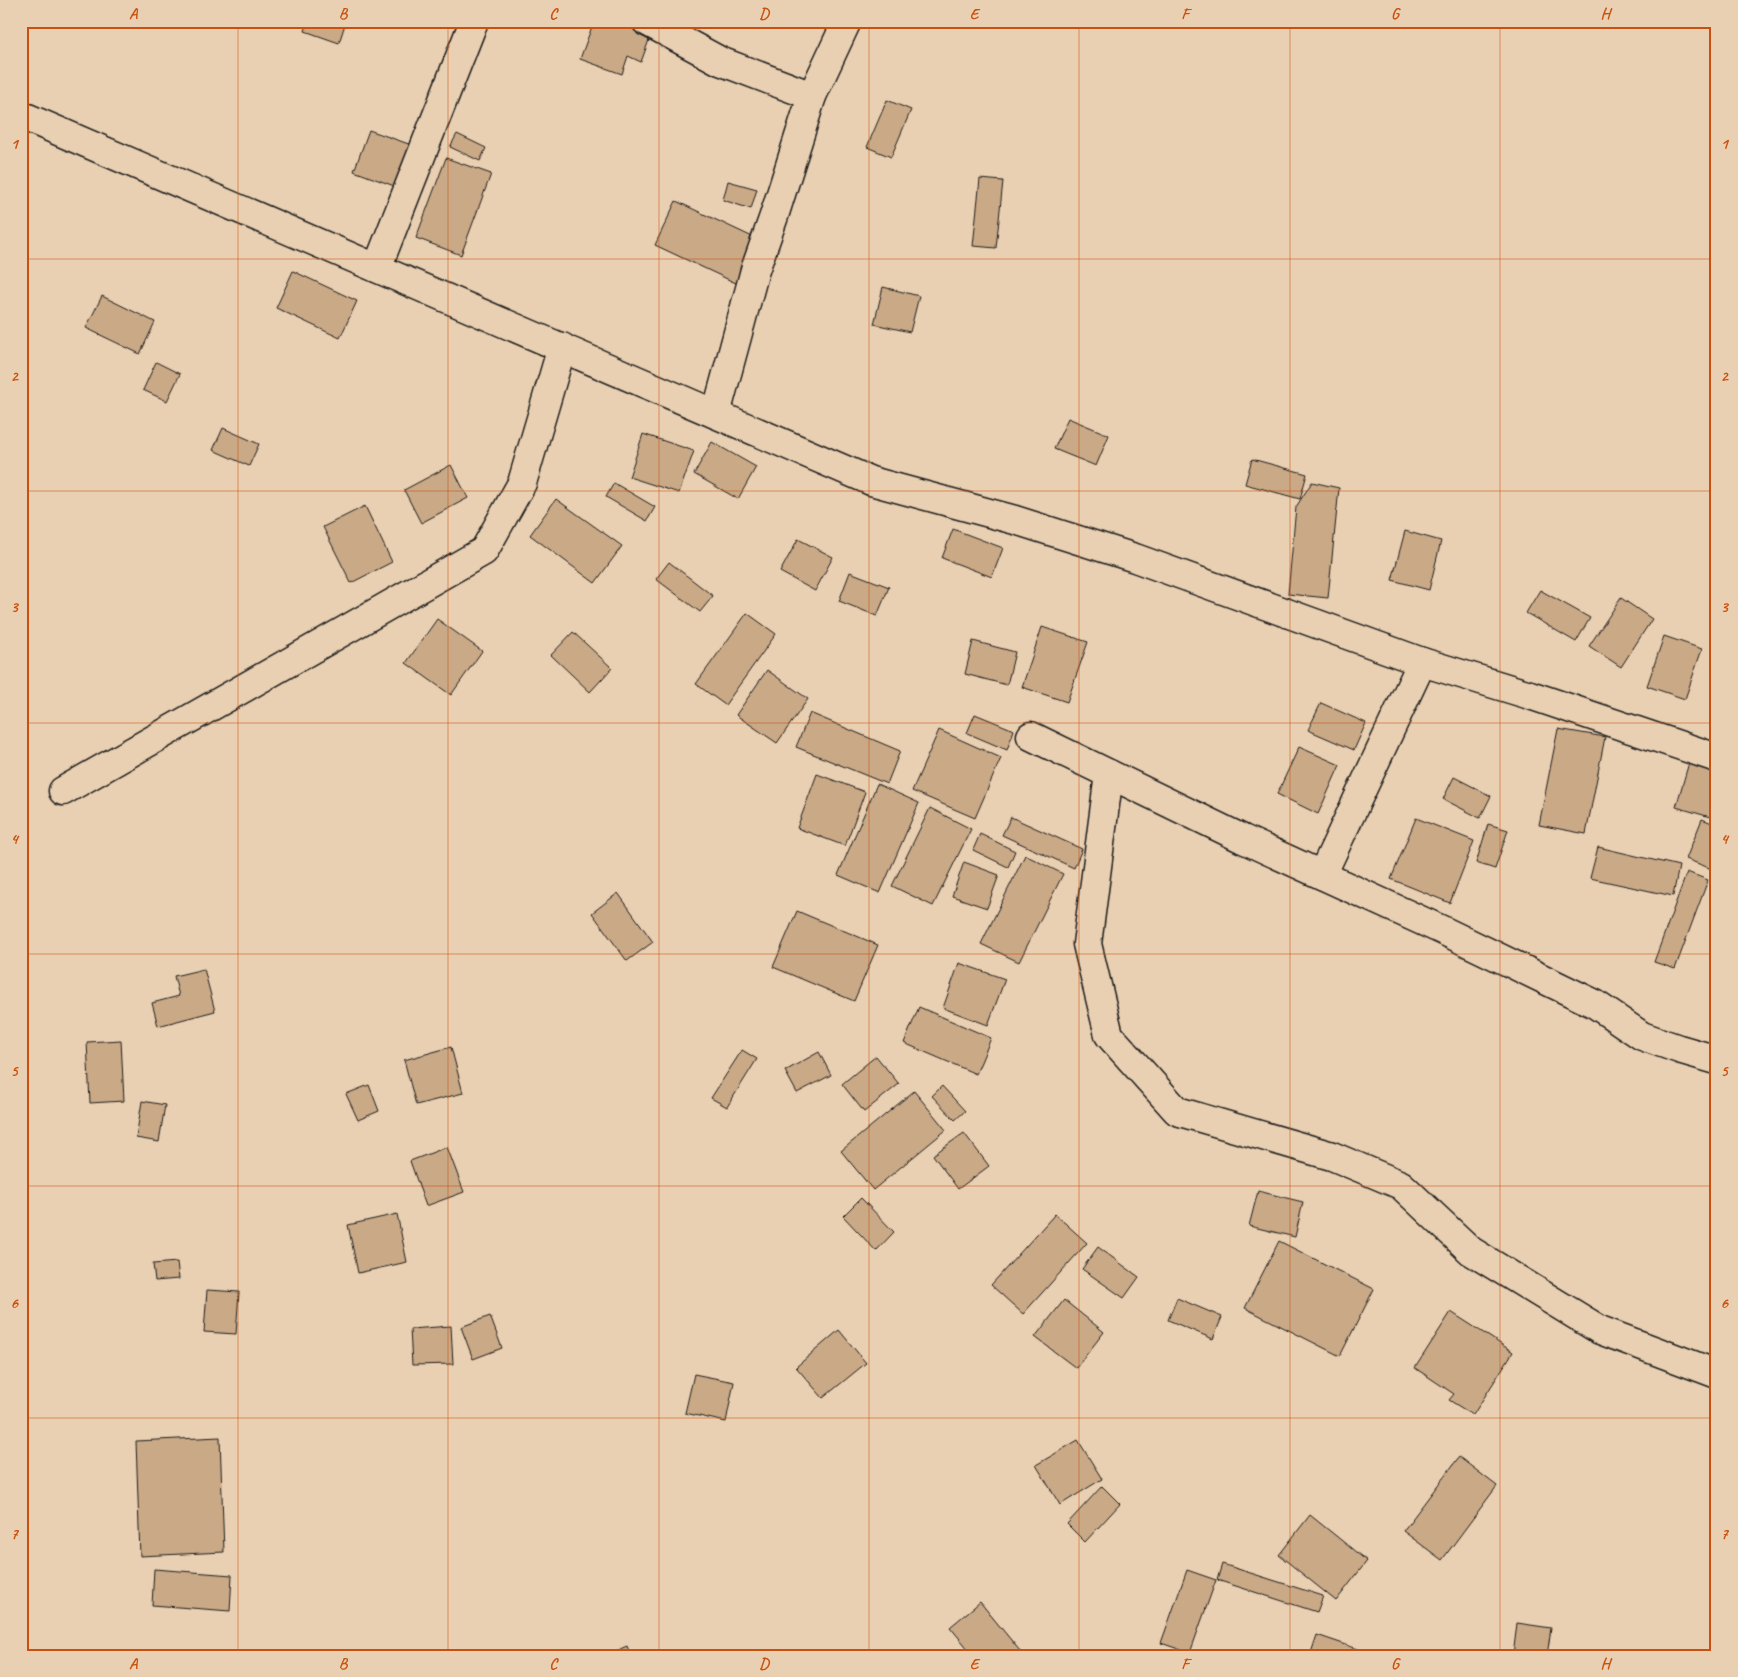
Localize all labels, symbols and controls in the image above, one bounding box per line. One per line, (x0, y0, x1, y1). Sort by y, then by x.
text: A (129, 4, 139, 24)
text: B (339, 4, 349, 24)
text: C (549, 4, 559, 24)
text: D (759, 4, 770, 24)
text: E (970, 4, 981, 24)
text: F (1181, 4, 1192, 24)
text: G (1391, 4, 1401, 24)
text: H (1600, 4, 1612, 24)
text: 1 (10, 134, 19, 154)
text: 1 (1720, 134, 1729, 154)
text: 2 (10, 366, 19, 386)
text: 2 (1720, 366, 1729, 386)
text: 3 (10, 597, 19, 617)
text: 3 (1720, 597, 1729, 617)
text: 4 (10, 829, 19, 849)
text: 4 (1720, 829, 1729, 849)
text: 5 (11, 1061, 20, 1081)
text: 5 (1721, 1061, 1730, 1081)
text: 6 (10, 1293, 19, 1313)
text: 6 (1720, 1293, 1729, 1313)
text: 7 (10, 1524, 19, 1544)
text: 7 (1720, 1524, 1729, 1544)
text: A (129, 1654, 139, 1674)
text: B (339, 1654, 349, 1674)
text: C (549, 1654, 559, 1674)
text: D (759, 1654, 770, 1674)
text: E (970, 1654, 981, 1674)
text: F (1181, 1654, 1192, 1674)
text: G (1391, 1654, 1401, 1674)
text: H (1600, 1654, 1612, 1674)

